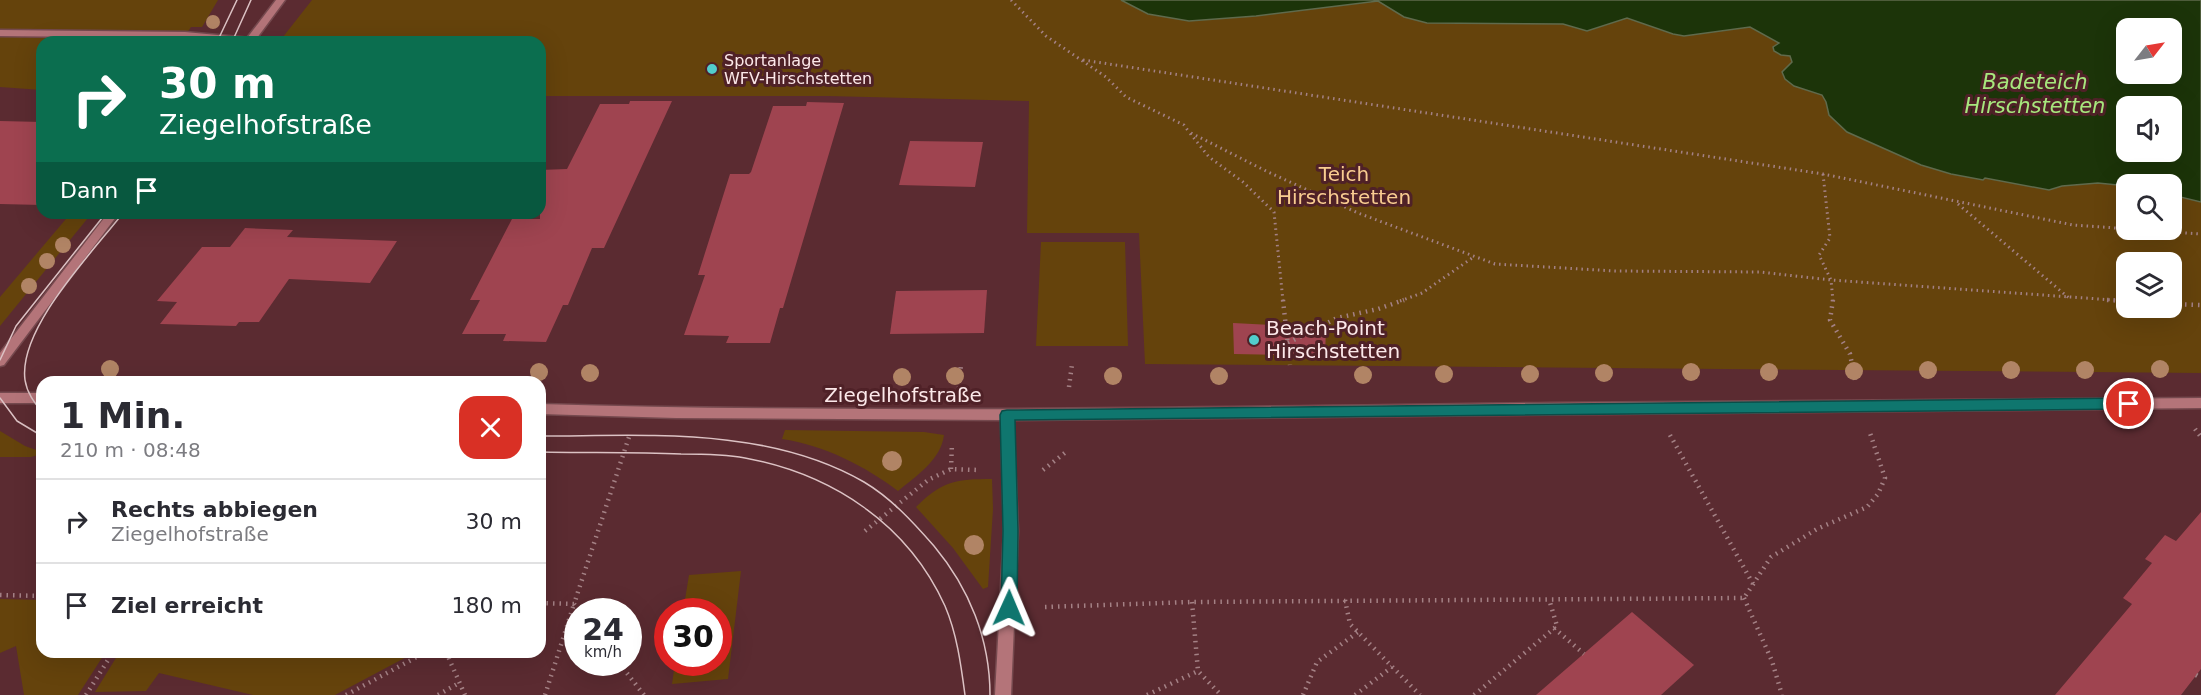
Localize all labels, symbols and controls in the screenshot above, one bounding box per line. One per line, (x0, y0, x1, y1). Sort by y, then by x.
north arrow (2116, 18, 2182, 84)
map controls (2116, 18, 2182, 318)
place label: Sportanlage WFV-Hirschstetten (724, 51, 872, 88)
text: 30 m (159, 59, 276, 108)
icon: right (60, 60, 138, 138)
marker: Sportanlage WFV-Hirschstetten (705, 62, 719, 76)
water label: Badeteich Hirschstetten (1965, 70, 2105, 118)
button: sound (2116, 96, 2182, 162)
text: Ziegelhofstraße (159, 109, 372, 140)
park label: Teich Hirschstetten (1277, 162, 1411, 209)
icon: arrive (130, 174, 163, 207)
button: search (2116, 174, 2182, 240)
text: Dann (60, 178, 118, 203)
button: layers (2116, 252, 2182, 318)
place label: Beach-Point Hirschstetten (1266, 316, 1400, 363)
marker: Beach-Point Hirschstetten (1247, 333, 1261, 347)
pin (2103, 378, 2154, 429)
street label: Ziegelhofstraße (824, 383, 982, 407)
icon: arrive (2112, 387, 2145, 420)
text: 1 Min. (60, 395, 185, 436)
button: close (459, 396, 522, 459)
text: 210 m · 08:48 (60, 438, 201, 462)
text: Rechts abbiegen (111, 497, 318, 522)
icon: right (60, 505, 93, 538)
text: 30 m (466, 509, 522, 534)
text: Ziegelhofstraße (111, 522, 269, 546)
position arrow (977, 576, 1041, 640)
icon: arrive (60, 589, 93, 622)
text: Ziel erreicht (111, 593, 263, 618)
text: 180 m (452, 593, 522, 618)
speed limit sign: 30 (654, 598, 732, 676)
text: 24 (582, 612, 624, 647)
text: km/h (584, 643, 622, 661)

